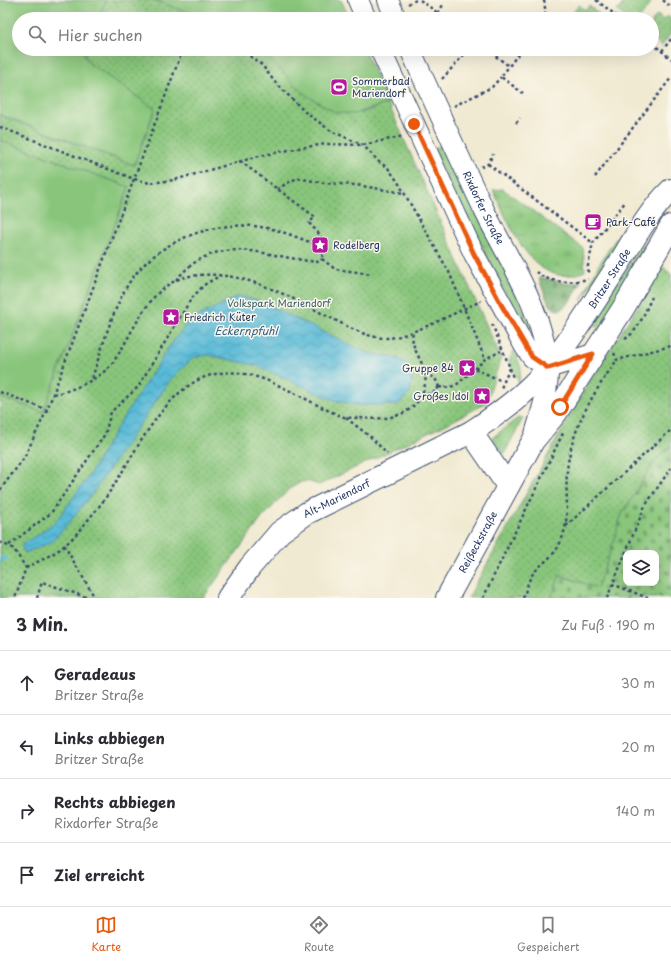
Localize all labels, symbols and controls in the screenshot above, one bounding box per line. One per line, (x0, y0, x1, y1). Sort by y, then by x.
search box (12, 12, 659, 56)
icon: search (26, 23, 48, 45)
text: Hier suchen (58, 23, 143, 46)
place label: Sommerbad Mariendorf (352, 73, 410, 100)
sports icon: Sommerbad Mariendorf (329, 77, 349, 97)
route end (405, 115, 423, 133)
street label: Rixdorfer Straße (460, 168, 509, 247)
cafe icon: Park-Café (583, 212, 603, 232)
place label: Park-Café (606, 214, 656, 229)
place icon: Rodelberg (310, 235, 330, 255)
place label: Rodelberg (333, 237, 380, 252)
street label: Britzer Straße (584, 245, 634, 311)
park label: Volkspark Mariendorf (227, 295, 332, 310)
place icon: Friedrich Küter (161, 307, 181, 327)
place label: Friedrich Küter (184, 309, 256, 324)
water label: Eckernpfuhl (214, 322, 279, 339)
place icon: Gruppe 84 (457, 358, 477, 378)
place label: Gruppe 84 (402, 360, 454, 375)
place icon: Großes Idol (472, 386, 492, 406)
place label: Großes Idol (413, 388, 469, 403)
route start (551, 398, 569, 416)
street label: Alt-Mariendorf (300, 475, 373, 521)
street label: Reißeckstraße (454, 508, 500, 575)
map controls (623, 550, 659, 586)
button: layers (623, 550, 659, 586)
text: 3 Min. (16, 611, 68, 637)
text: Zu Fuß · 190 m (561, 615, 655, 634)
text: Geradeaus (54, 662, 136, 685)
icon: ahead (16, 672, 38, 694)
text: 30 m (621, 673, 655, 692)
text: Britzer Straße (54, 685, 144, 704)
text: Links abbiegen (54, 726, 165, 749)
icon: left (16, 736, 38, 758)
text: 20 m (621, 737, 655, 756)
text: Britzer Straße (54, 749, 144, 768)
text: Rechts abbiegen (54, 790, 175, 813)
icon: right (16, 800, 38, 822)
text: 140 m (616, 801, 655, 820)
text: Rixdorfer Straße (54, 813, 158, 832)
text: Ziel erreicht (54, 863, 145, 886)
icon: arrive (16, 864, 38, 886)
tab: Karte (91, 914, 121, 955)
tab: Route (304, 914, 334, 955)
tab: Gespeichert (517, 914, 580, 955)

